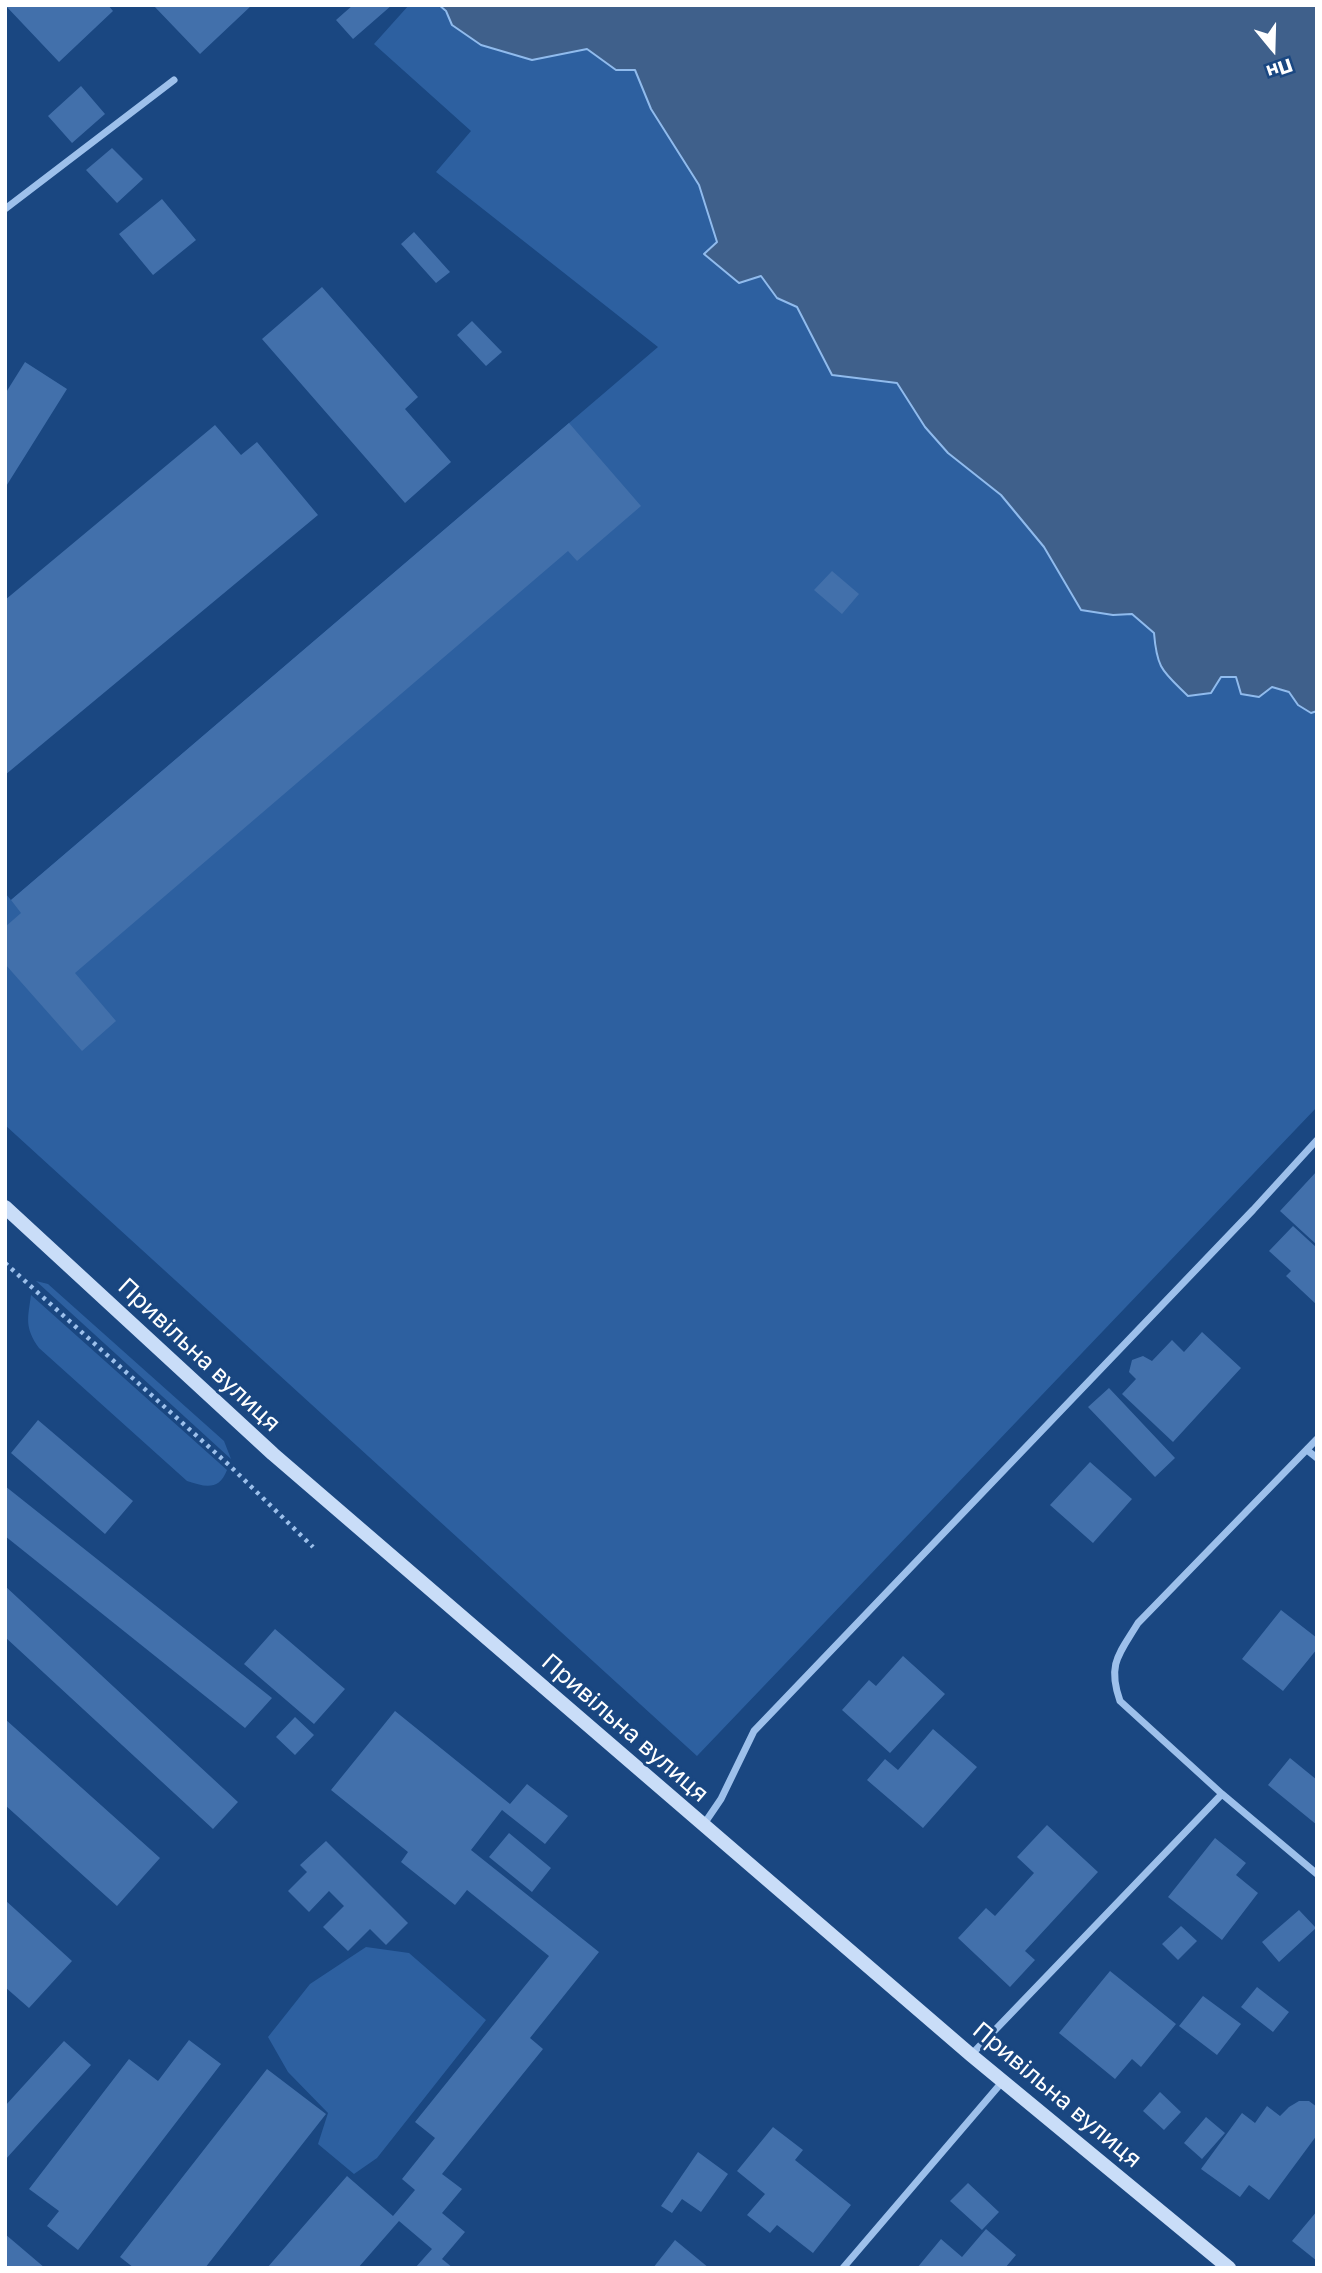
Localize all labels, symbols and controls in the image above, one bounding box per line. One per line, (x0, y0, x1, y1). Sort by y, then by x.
north arrow (1238, 14, 1308, 84)
text: Пн (1264, 54, 1296, 84)
street label: Привільна вулиця (112, 1272, 286, 1438)
street label: Привільна вулиця (536, 1648, 714, 1808)
street label: Привільна вулиця (967, 2016, 1147, 2174)

